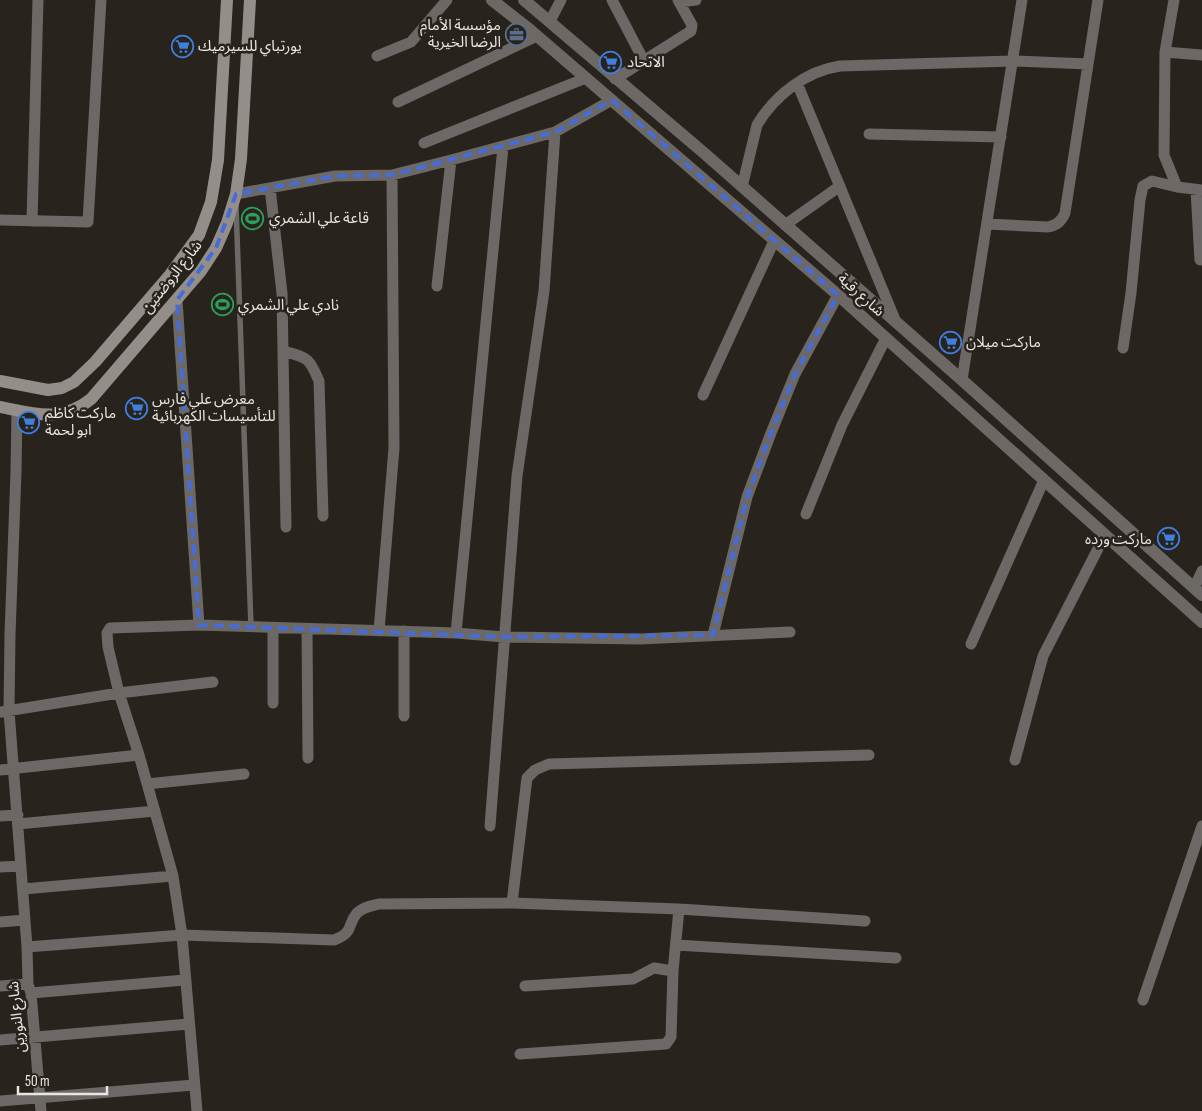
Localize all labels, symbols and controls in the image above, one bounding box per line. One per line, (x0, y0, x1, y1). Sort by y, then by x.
place label: مؤسسة الأمام الرضا الخيرية (420, 16, 501, 52)
office icon: مؤسسة الأمام الرضا الخيرية (505, 22, 529, 46)
supermarket icon: يورتباي للسيرميك (170, 34, 194, 58)
place label: يورتباي للسيرميك (198, 37, 302, 57)
supermarket icon: الاتحاد (599, 50, 623, 74)
place label: الاتحاد (627, 53, 665, 72)
sports icon: قاعة علي الشمري (241, 206, 265, 230)
place label: قاعة علي الشمري (269, 209, 369, 229)
street label: شارع الروضتين (138, 237, 208, 319)
street label: شارع رقية (832, 269, 888, 323)
sports icon: نادي علي الشمري (210, 293, 234, 317)
place label: نادي علي الشمري (238, 296, 339, 316)
supermarket icon: ماركت ميلان (938, 330, 962, 354)
place label: ماركت ميلان (966, 333, 1041, 352)
place label: معرض علي فارس للتأسيسات الكهربائية (152, 390, 276, 426)
supermarket icon: معرض علي فارس للتأسيسات الكهربائية (124, 396, 148, 420)
place label: ماركت كاظم ابو لحمة (45, 404, 116, 440)
supermarket icon: ماركت كاظم ابو لحمة (17, 410, 41, 434)
supermarket icon: ماركت ورده (1156, 527, 1180, 551)
place label: ماركت ورده (1085, 530, 1152, 549)
street label: شارع النورين (4, 980, 32, 1054)
scale bar (18, 1064, 106, 1096)
text: 50 m (25, 1072, 50, 1091)

